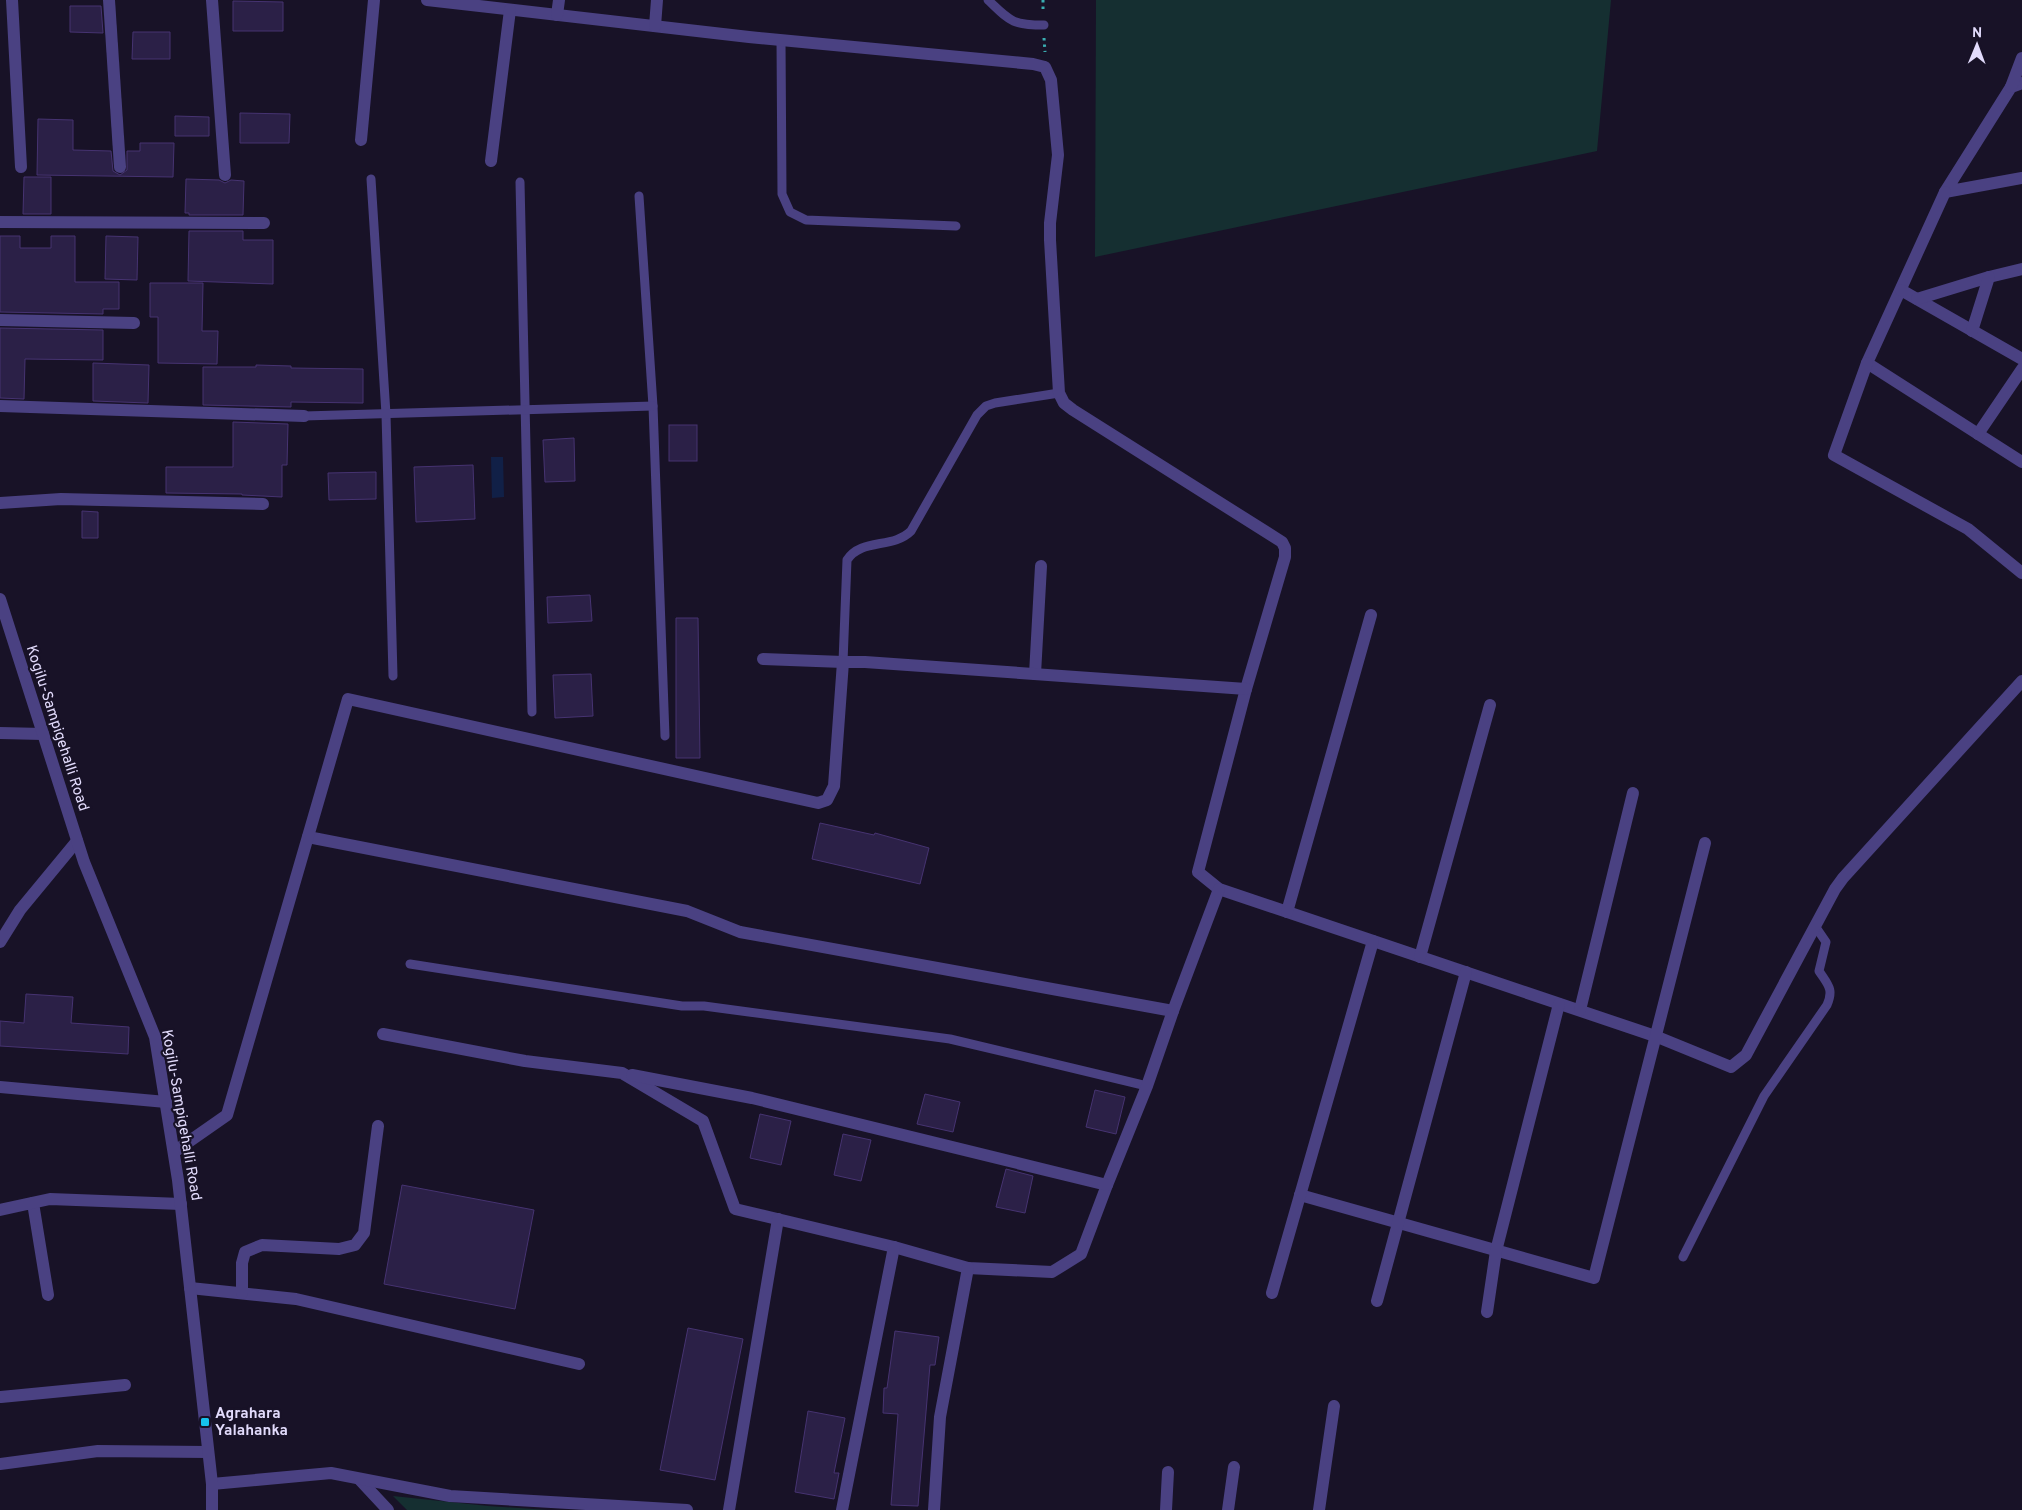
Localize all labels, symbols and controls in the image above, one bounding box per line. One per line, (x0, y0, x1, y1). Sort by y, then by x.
north arrow (1952, 20, 2002, 70)
text: N (1972, 25, 1982, 42)
street label: Kogilu-Sampigehalli Road (21, 643, 92, 814)
street label: Kogilu-Sampigehalli Road (156, 1028, 205, 1202)
place label: Agrahara Yalahanka (215, 1405, 288, 1441)
marker: Agrahara Yalahanka (199, 1416, 211, 1428)

